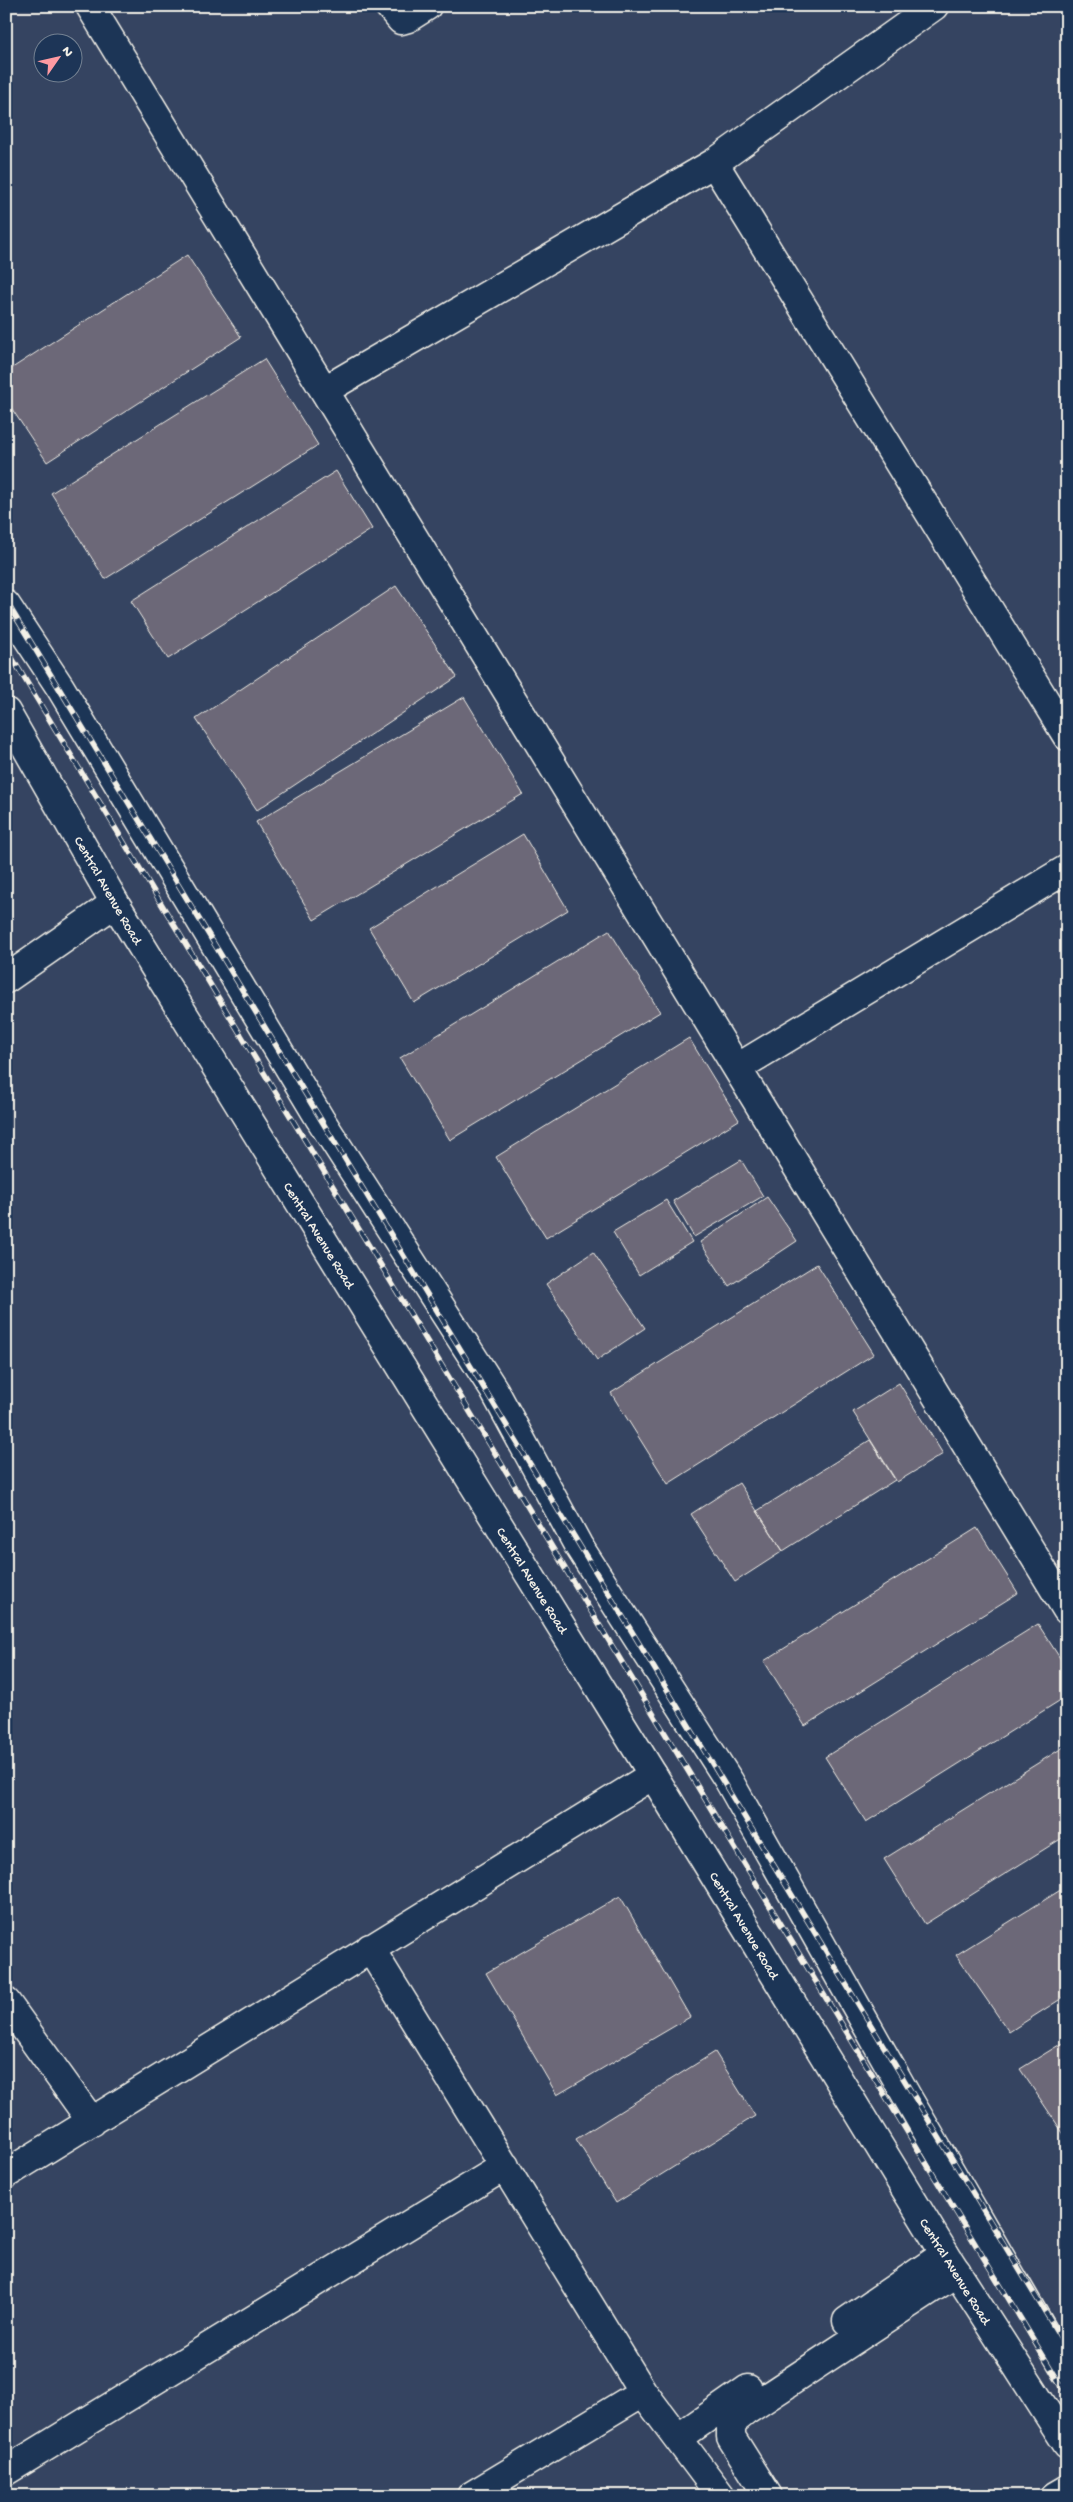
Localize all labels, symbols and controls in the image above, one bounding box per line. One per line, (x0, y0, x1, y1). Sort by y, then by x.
north arrow (32, 32, 82, 82)
text: N (57, 44, 76, 61)
street label: Central Avenue Road (69, 834, 146, 950)
street label: Central Avenue Road (278, 1180, 358, 1294)
street label: Central Avenue Road (491, 1525, 571, 1639)
street label: Central Avenue Road (704, 1869, 783, 1985)
street label: Central Avenue Road (914, 2216, 994, 2330)

